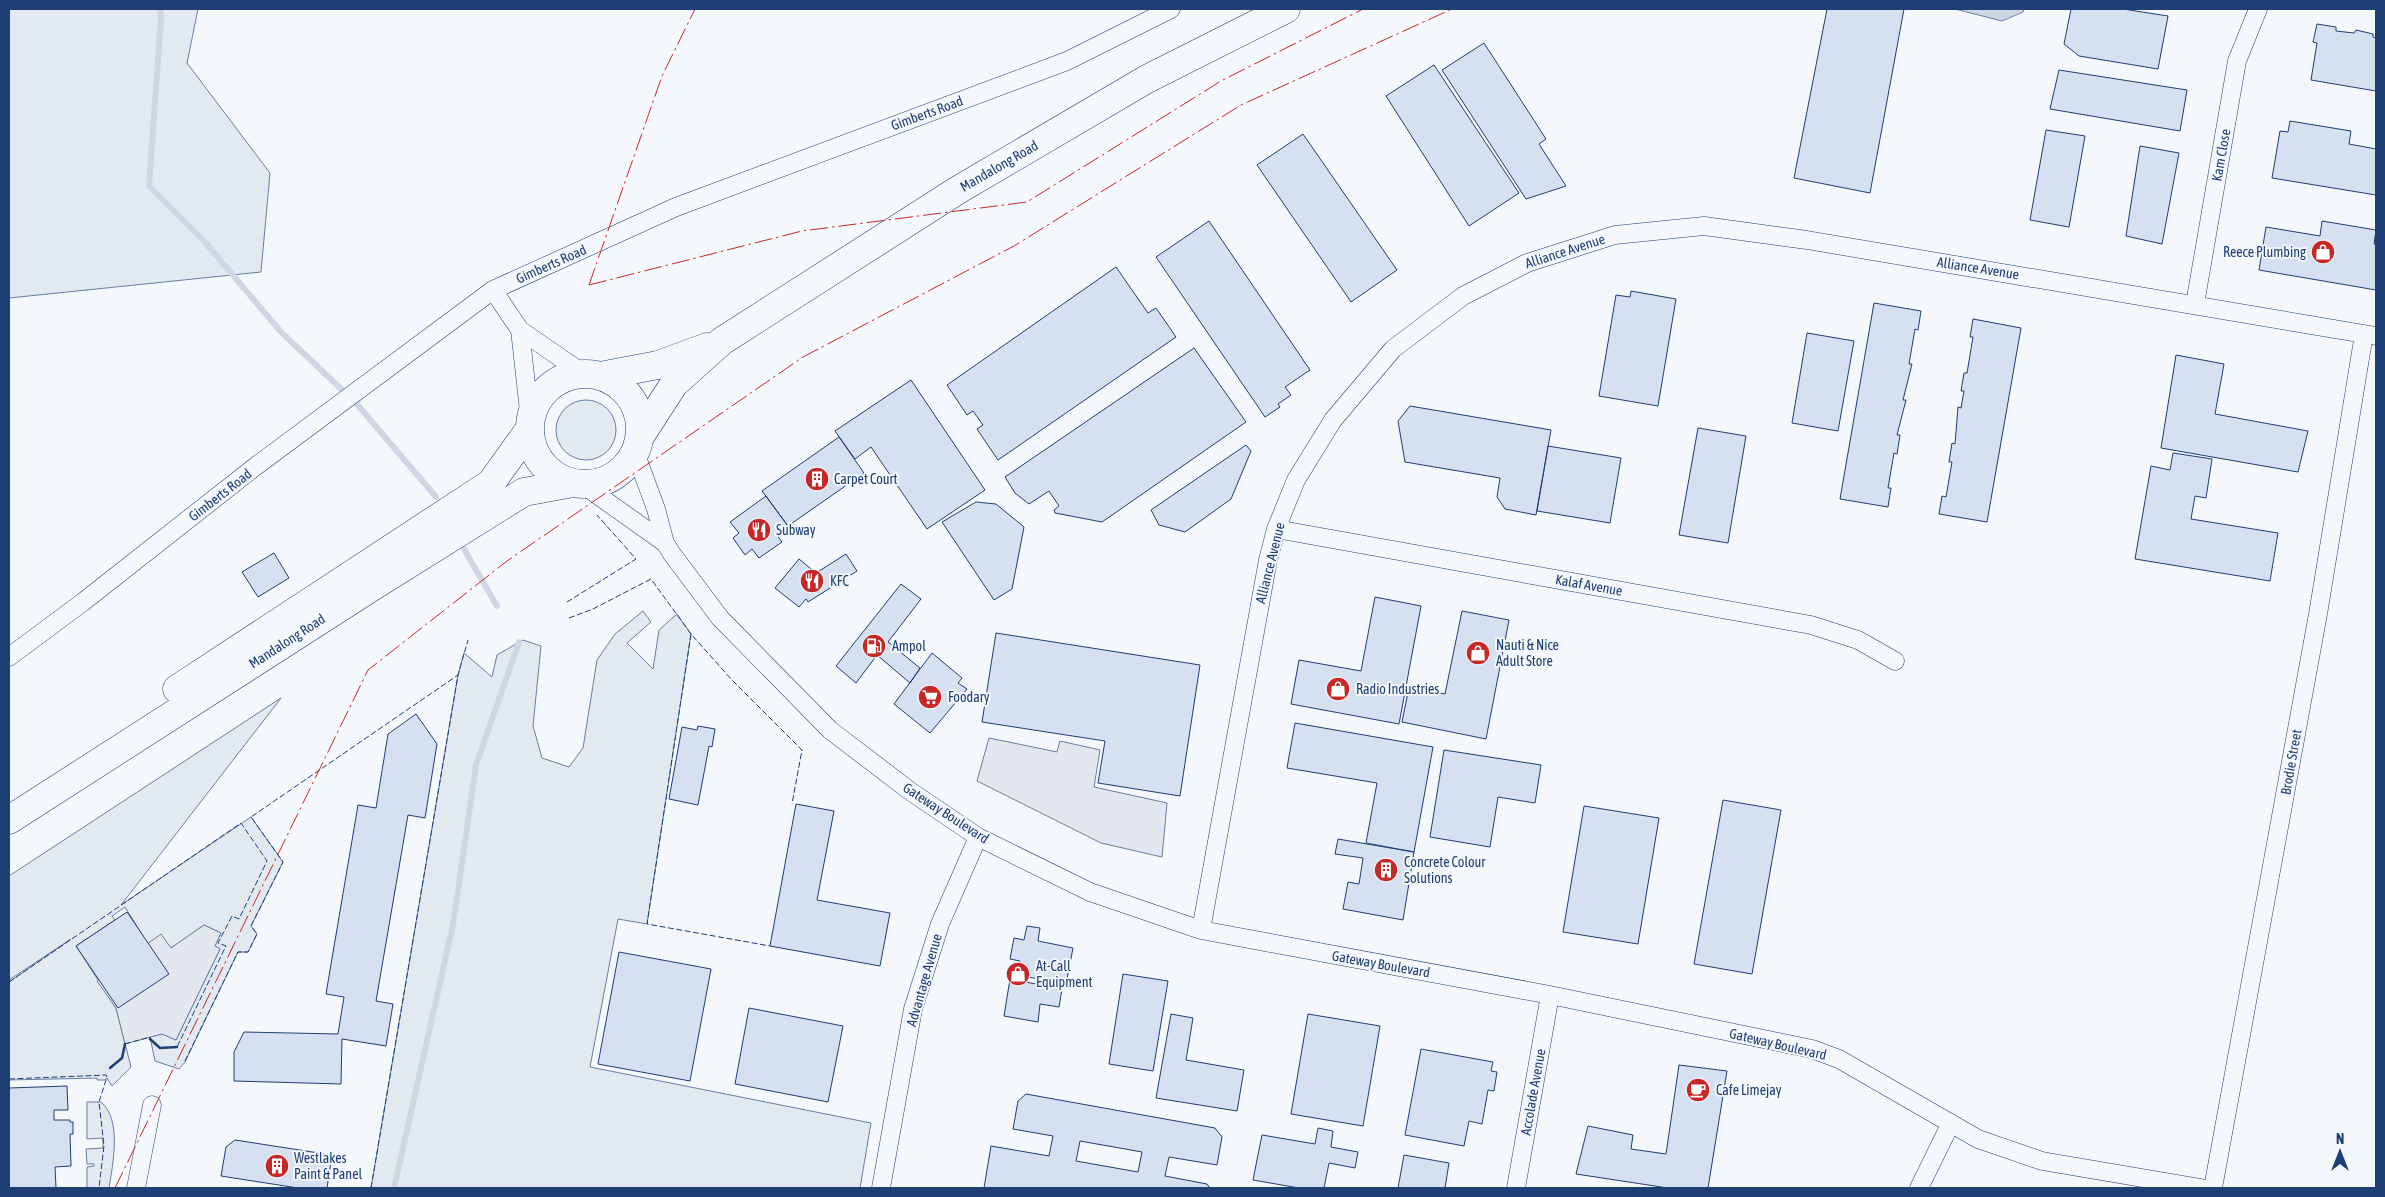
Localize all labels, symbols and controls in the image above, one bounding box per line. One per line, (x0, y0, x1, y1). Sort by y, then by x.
street label: Gimberts Road (889, 93, 965, 133)
street label: Kam Close (2209, 128, 2233, 182)
street label: Mandalong Road (957, 137, 1041, 195)
street label: Alliance Avenue (1523, 231, 1607, 271)
shop icon: Reece Plumbing (2310, 239, 2336, 265)
street label: Gimberts Road (513, 241, 589, 287)
place label: Reece Plumbing (2223, 244, 2306, 260)
street label: Alliance Avenue (1936, 254, 2020, 282)
street label: Gimberts Road (185, 466, 255, 524)
building icon: Carpet Court (804, 466, 830, 492)
place label: Carpet Court (834, 471, 898, 487)
restaurant icon: Subway (746, 517, 772, 543)
street label: Alliance Avenue (1252, 521, 1288, 605)
place label: Subway (776, 522, 816, 538)
restaurant icon: KFC (799, 568, 825, 594)
street label: Kalaf Avenue (1554, 571, 1624, 599)
place label: KFC (830, 573, 850, 589)
street label: Mandalong Road (246, 610, 328, 672)
fuel station icon: Ampol (861, 633, 887, 659)
place label: Nauti & Nice Adult Store (1496, 637, 1559, 669)
place label: Ampol (892, 638, 926, 654)
shop icon: Nauti & Nice Adult Store (1465, 640, 1491, 666)
shop icon: Radio Industries (1325, 676, 1351, 702)
place label: Radio Industries (1356, 681, 1439, 697)
supermarket icon: Foodary (917, 684, 943, 710)
place label: Foodary (948, 689, 990, 705)
street label: Brodie Street (2277, 728, 2305, 796)
street label: Gateway Boulevard (900, 779, 992, 847)
place label: Concrete Colour Solutions (1404, 854, 1486, 886)
building icon: Concrete Colour Solutions (1373, 857, 1399, 883)
street label: Advantage Avenue (903, 932, 945, 1028)
street label: Gateway Boulevard (1331, 948, 1431, 980)
place label: At-Call Equipment (1036, 958, 1092, 990)
shop icon: At-Call Equipment (1005, 961, 1031, 987)
street label: Gateway Boulevard (1728, 1025, 1828, 1063)
street label: Accolade Avenue (1518, 1047, 1548, 1137)
cafe icon: Cafe Limejay (1685, 1077, 1711, 1103)
place label: Cafe Limejay (1716, 1082, 1782, 1098)
north arrow (2315, 1127, 2365, 1177)
text: N (2336, 1131, 2344, 1147)
place label: Westlakes Paint & Panel (294, 1150, 362, 1182)
building icon: Westlakes Paint & Panel (264, 1153, 290, 1179)

